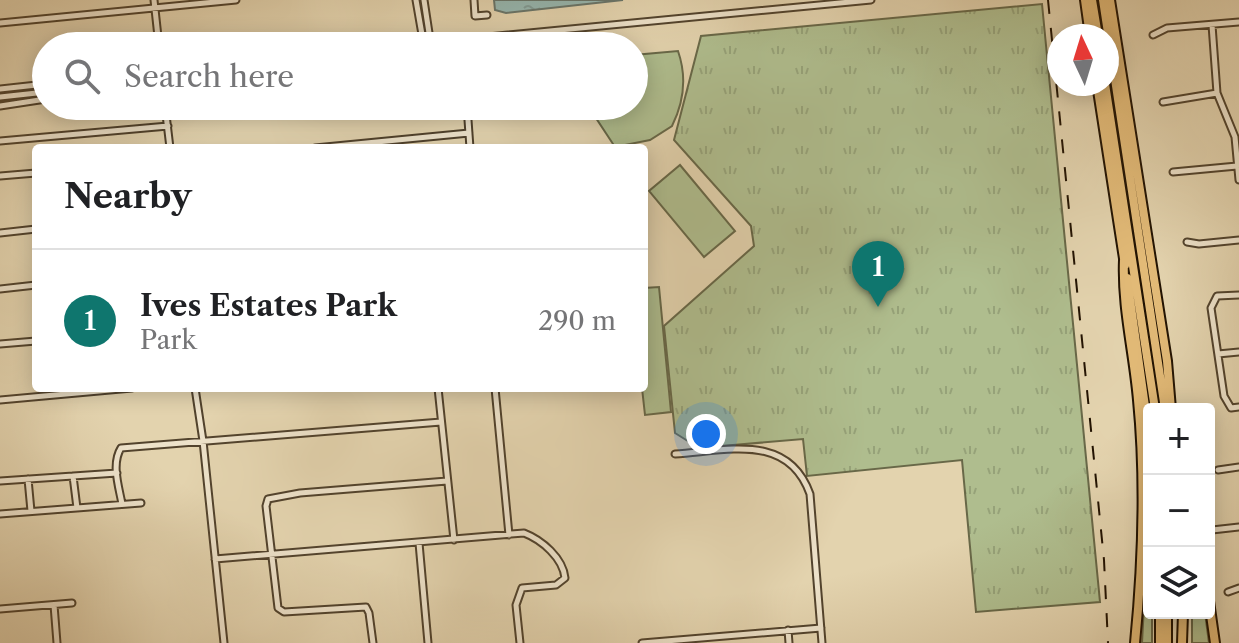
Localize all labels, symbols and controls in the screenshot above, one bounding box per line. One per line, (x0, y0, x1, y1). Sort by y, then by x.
north arrow (1047, 24, 1119, 96)
search box (32, 32, 648, 120)
icon: search (60, 54, 104, 98)
text: Search here (124, 58, 294, 95)
text: Nearby (64, 175, 192, 217)
pin: 1 (852, 241, 904, 307)
text: Ives Estates Park (140, 287, 397, 324)
text: 1 (84, 305, 96, 337)
text: 290 m (538, 305, 616, 337)
text: Park (140, 324, 197, 356)
map controls (1143, 403, 1215, 619)
button: + (1143, 403, 1215, 475)
your location (686, 414, 726, 454)
button: − (1143, 475, 1215, 547)
button: layers (1143, 547, 1215, 619)

